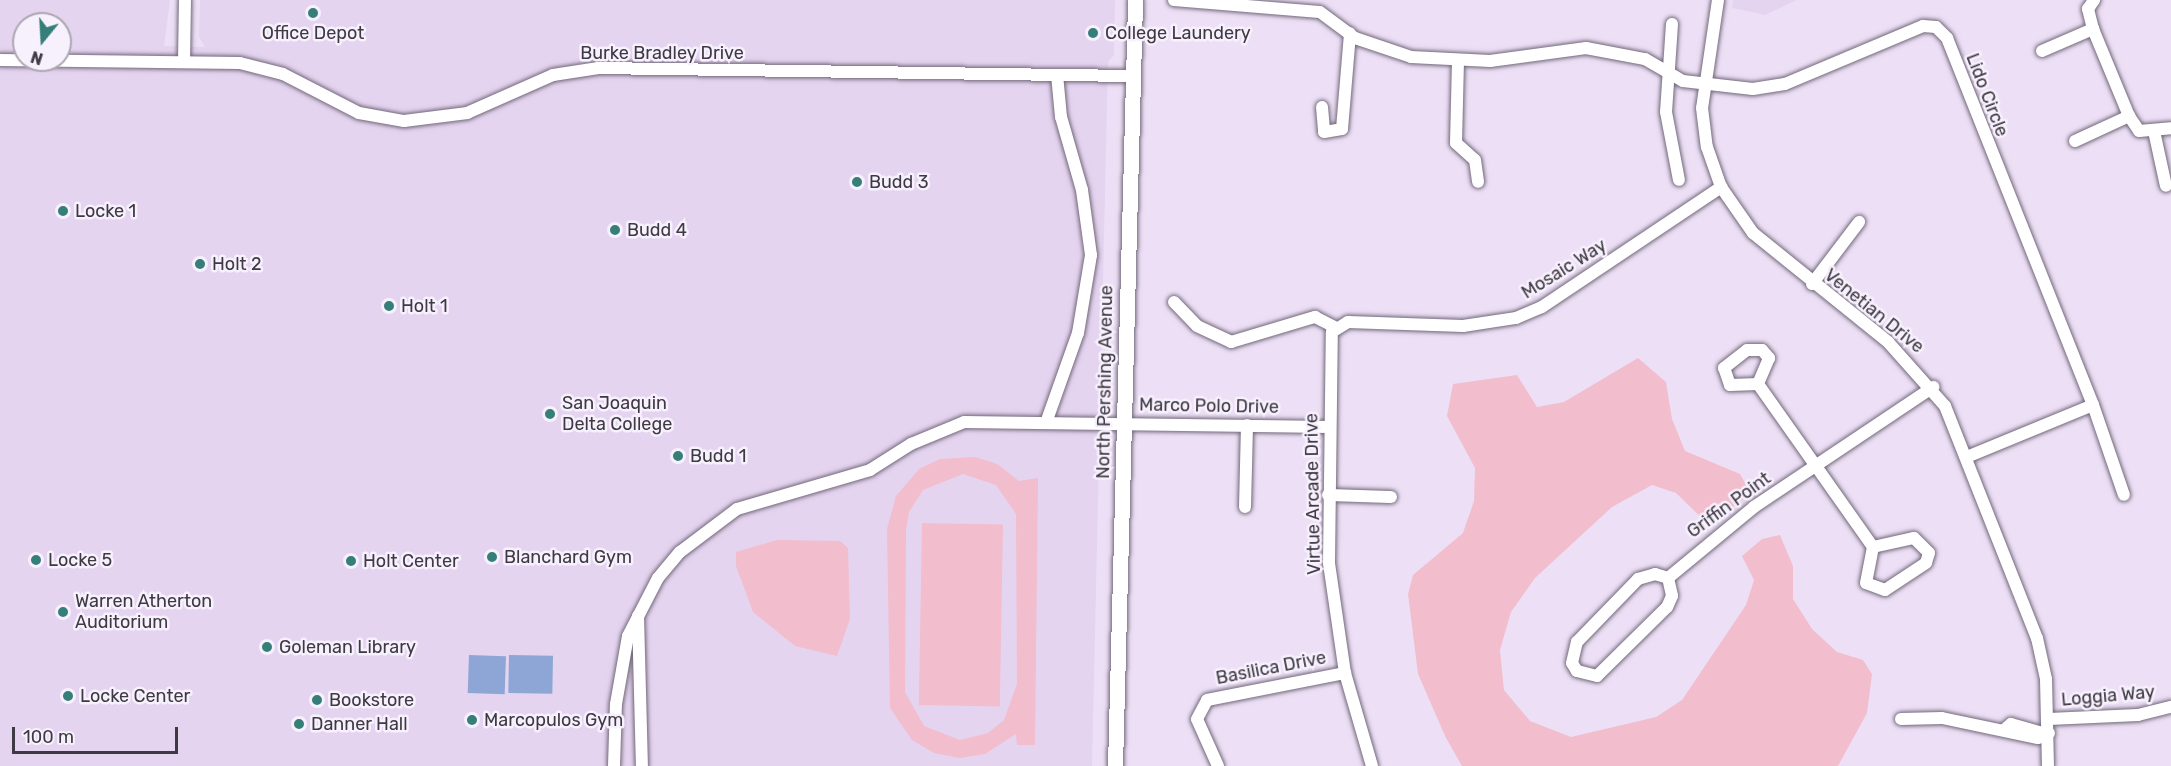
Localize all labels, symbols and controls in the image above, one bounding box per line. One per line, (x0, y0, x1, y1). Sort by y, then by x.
marker: Office Depot (306, 6, 320, 20)
north arrow (12, 12, 72, 72)
place label: Office Depot (262, 22, 364, 44)
place label: College Laundery (1105, 22, 1251, 44)
marker: College Laundery (1086, 26, 1100, 40)
street label: Burke Bradley Drive (580, 42, 744, 64)
text: N (28, 47, 45, 69)
street label: Lido Circle (1961, 50, 2013, 140)
place label: Budd 3 (869, 171, 929, 193)
marker: Budd 3 (850, 175, 864, 189)
place label: Locke 1 (75, 200, 136, 222)
marker: Locke 1 (56, 204, 70, 218)
place label: Budd 4 (627, 219, 687, 241)
marker: Budd 4 (608, 223, 622, 237)
street label: Mosaic Way (1518, 234, 1610, 304)
place label: Holt 2 (212, 253, 262, 275)
marker: Holt 2 (193, 257, 207, 271)
street label: Venetian Drive (1820, 264, 1928, 358)
street label: North Pershing Avenue (1093, 285, 1117, 479)
place label: Holt 1 (401, 295, 448, 317)
marker: Holt 1 (382, 299, 396, 313)
place label: San Joaquin Delta College (562, 393, 672, 436)
street label: Marco Polo Drive (1139, 394, 1279, 418)
marker: San Joaquin Delta College (543, 407, 557, 421)
street label: Virtue Arcade Drive (1301, 413, 1325, 575)
place label: Budd 1 (690, 445, 746, 467)
marker: Budd 1 (671, 449, 685, 463)
street label: Griffin Point (1683, 467, 1775, 543)
place label: Blanchard Gym (504, 546, 632, 568)
place label: Locke 5 (48, 549, 112, 571)
place label: Holt Center (363, 550, 459, 572)
marker: Blanchard Gym (485, 550, 499, 564)
marker: Locke 5 (29, 553, 43, 567)
marker: Holt Center (344, 554, 358, 568)
place label: Warren Atherton Auditorium (75, 591, 213, 634)
marker: Warren Atherton Auditorium (56, 605, 70, 619)
place label: Goleman Library (279, 636, 416, 658)
marker: Goleman Library (260, 640, 274, 654)
street label: Basilica Drive (1214, 647, 1328, 689)
street label: Loggia Way (2060, 681, 2156, 711)
place label: Locke Center (80, 685, 190, 707)
marker: Locke Center (61, 689, 75, 703)
place label: Bookstore (329, 689, 414, 711)
marker: Bookstore (310, 693, 324, 707)
place label: Marcopulos Gym (484, 709, 623, 731)
place label: Danner Hall (311, 713, 408, 735)
marker: Marcopulos Gym (465, 713, 479, 727)
scale bar (15, 715, 182, 753)
marker: Danner Hall (292, 717, 306, 731)
text: 100 m (23, 726, 74, 748)

